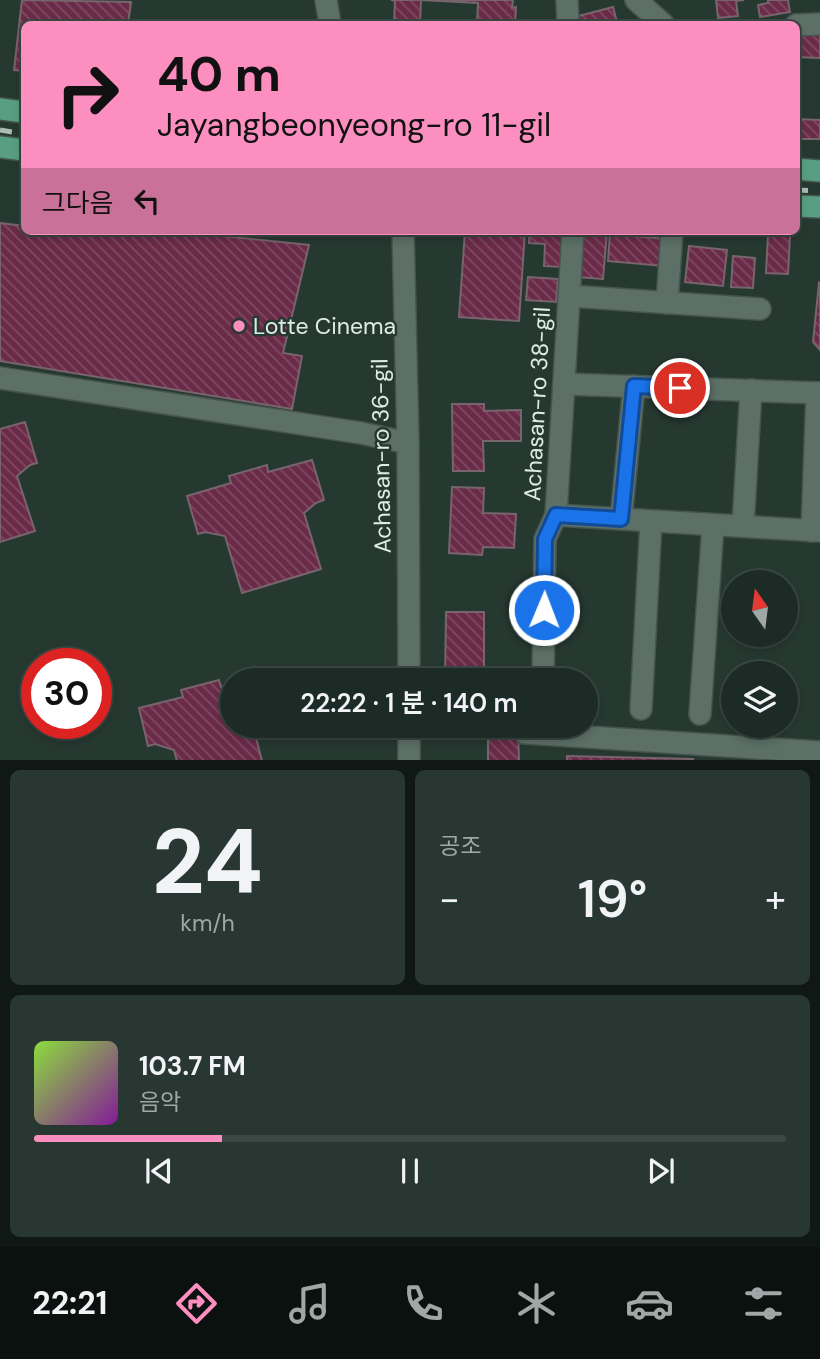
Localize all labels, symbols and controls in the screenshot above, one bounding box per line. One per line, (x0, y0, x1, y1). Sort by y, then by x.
text: 40 m (157, 42, 281, 106)
icon: right (42, 49, 133, 140)
text: Jayangbeonyeong-ro 11-gil (157, 104, 551, 146)
icon: left (128, 182, 166, 220)
text: 그다음 (42, 186, 114, 220)
street label: Achasan-ro 38-gil (517, 306, 557, 502)
place label: Lotte Cinema (253, 311, 396, 341)
marker: Lotte Cinema (231, 318, 247, 334)
street label: Achasan-ro 36-gil (364, 358, 398, 554)
pin (650, 358, 710, 418)
icon: arrive (661, 369, 699, 407)
north arrow (721, 570, 798, 648)
map controls (721, 570, 798, 738)
position arrow (507, 573, 581, 647)
speed limit sign: 30 (21, 648, 112, 739)
button: layers (721, 661, 798, 738)
text: 22:22 · 1 분 · 140 m (300, 686, 518, 720)
text: 24 (152, 803, 263, 921)
text: 공조 (439, 831, 481, 861)
text: 19° (578, 865, 647, 933)
text: − (439, 874, 460, 924)
text: + (765, 874, 786, 924)
text: km/h (180, 908, 235, 938)
text: 103.7 FM (139, 1049, 246, 1083)
text: 음악 (139, 1087, 181, 1117)
icon: previous (140, 1152, 178, 1190)
icon: pause (391, 1152, 429, 1190)
icon: next (642, 1152, 680, 1190)
icon: directions (172, 1279, 221, 1328)
icon: music (285, 1279, 334, 1328)
icon: phone (399, 1279, 448, 1328)
icon: climate (512, 1279, 561, 1328)
icon: car (625, 1279, 674, 1328)
icon: filters (739, 1279, 788, 1328)
text: 22:21 (32, 1282, 107, 1324)

